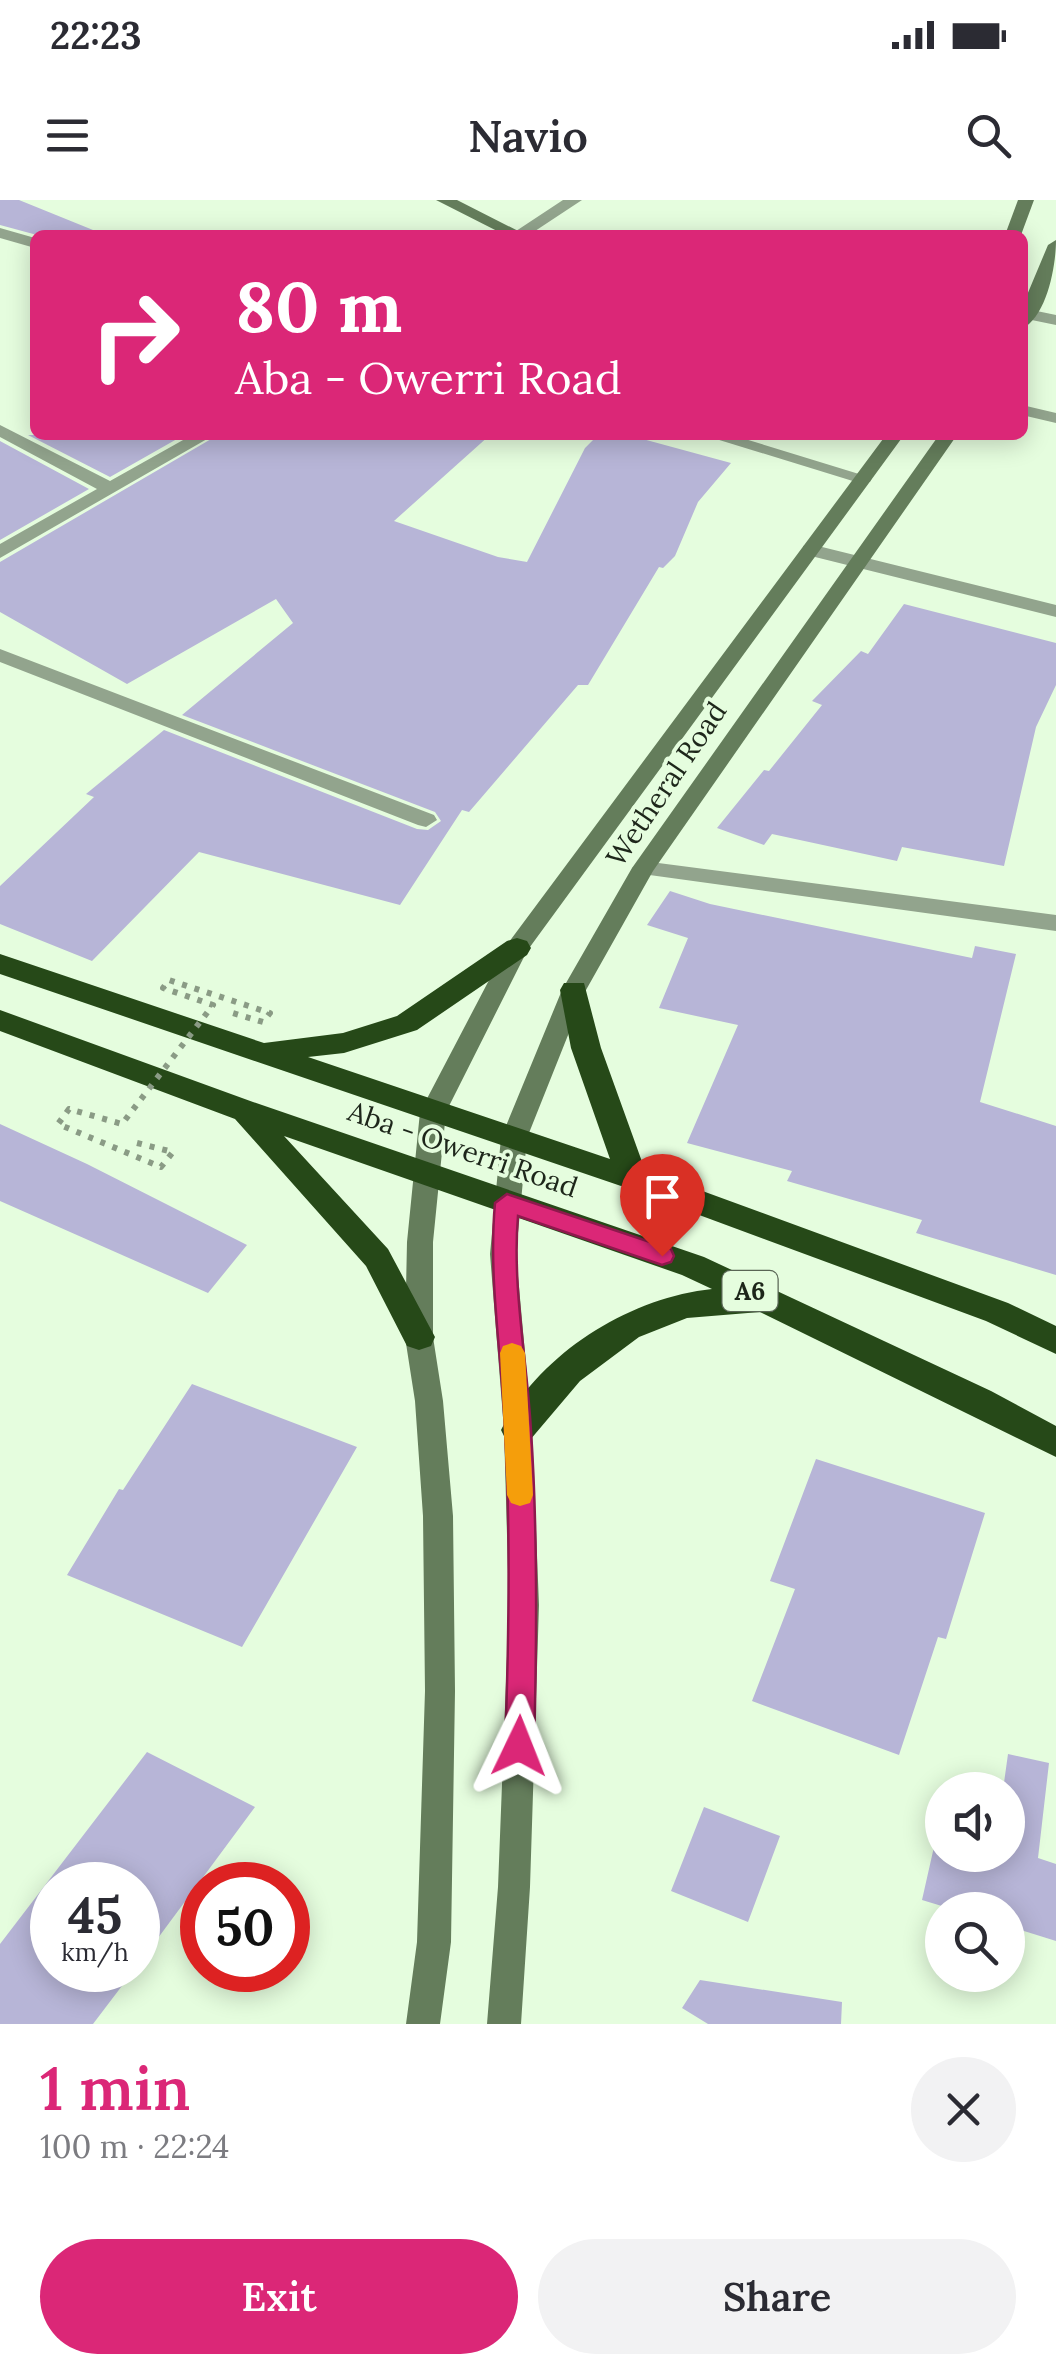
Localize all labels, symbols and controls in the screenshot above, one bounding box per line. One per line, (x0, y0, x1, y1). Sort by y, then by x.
text: 22:23 (50, 11, 142, 59)
text: Navio (468, 107, 588, 164)
icon: menu (40, 108, 95, 163)
icon: search (961, 108, 1016, 163)
text: 80 m (235, 262, 402, 351)
icon: right (70, 270, 200, 400)
text: Aba - Owerri Road (235, 349, 622, 406)
street label: Wetheral Road (598, 695, 734, 873)
street label: Aba - Owerri Road (342, 1092, 583, 1205)
pin (620, 1154, 705, 1257)
icon: arrive (635, 1169, 690, 1224)
road number: A6 (722, 1271, 778, 1311)
position arrow (467, 1694, 571, 1798)
map controls (925, 1772, 1025, 1992)
button: sound (925, 1772, 1025, 1872)
speed limit sign: 50 (180, 1862, 310, 1992)
text: 45 (68, 1883, 122, 1947)
button: search (925, 1892, 1025, 1992)
text: km/h (61, 1936, 129, 1968)
text: 1 min (40, 2050, 190, 2126)
button: close (911, 2057, 1016, 2162)
text: 100 m · 22:24 (40, 2126, 229, 2167)
button: Exit (40, 2239, 518, 2354)
button: Share (538, 2239, 1016, 2354)

